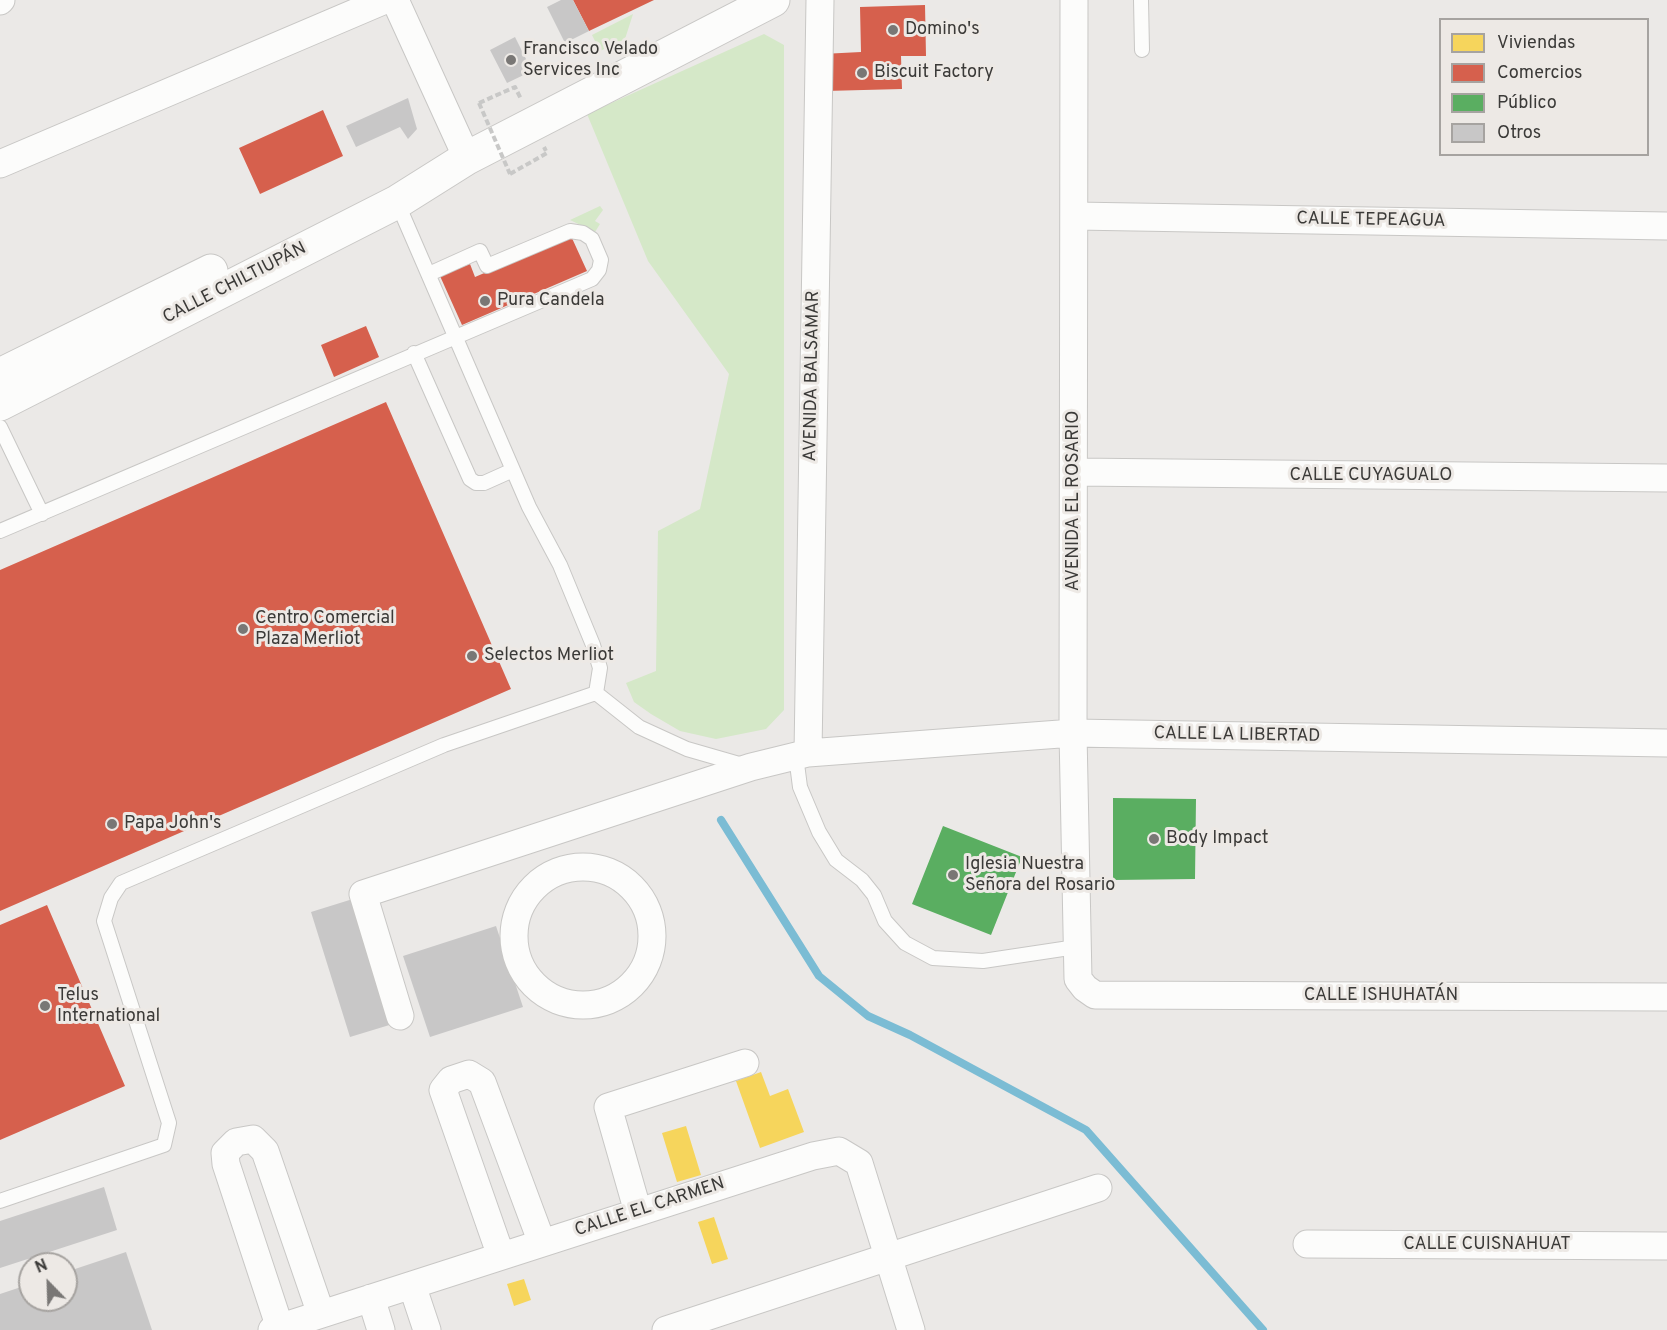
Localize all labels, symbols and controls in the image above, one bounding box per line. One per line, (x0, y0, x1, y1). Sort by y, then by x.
legend (1439, 18, 1649, 156)
place label: Domino's (905, 19, 980, 41)
marker: Domino's (886, 23, 900, 37)
text: Viviendas (1497, 32, 1575, 55)
place label: Francisco Velado Services Inc (523, 39, 658, 82)
marker: Francisco Velado Services Inc (504, 53, 518, 67)
place label: Biscuit Factory (874, 62, 994, 84)
text: Comercios (1497, 62, 1583, 85)
marker: Biscuit Factory (855, 66, 869, 80)
text: Público (1497, 92, 1557, 115)
text: Otros (1497, 122, 1541, 145)
street label: CALLE TEPEAGUA (1296, 209, 1446, 233)
street label: CALLE CHILTIUPÁN (160, 239, 310, 329)
place label: Pura Candela (497, 290, 604, 312)
street label: AVENIDA BALSAMAR (801, 290, 825, 462)
marker: Pura Candela (478, 294, 492, 308)
street label: AVENIDA EL ROSARIO (1063, 411, 1085, 591)
street label: CALLE CUYAGUALO (1290, 465, 1452, 487)
place label: Centro Comercial Plaza Merliot (255, 608, 395, 650)
marker: Centro Comercial Plaza Merliot (236, 622, 250, 636)
place label: Selectos Merliot (484, 645, 614, 667)
marker: Selectos Merliot (465, 649, 479, 663)
street label: CALLE LA LIBERTAD (1153, 724, 1321, 748)
place label: Papa John's (124, 813, 221, 835)
marker: Papa John's (105, 817, 119, 831)
place label: Body Impact (1166, 828, 1269, 850)
marker: Body Impact (1147, 832, 1161, 846)
place label: Iglesia Nuestra Señora del Rosario (965, 854, 1115, 896)
marker: Iglesia Nuestra Señora del Rosario (946, 868, 960, 882)
place label: Telus International (57, 985, 160, 1028)
street label: CALLE ISHUHATÁN (1304, 985, 1458, 1007)
marker: Telus International (38, 999, 52, 1013)
street label: CALLE EL CARMEN (572, 1174, 728, 1242)
street label: CALLE CUISNAHUAT (1403, 1234, 1571, 1256)
north arrow (18, 1252, 78, 1312)
text: N (33, 1256, 51, 1279)

